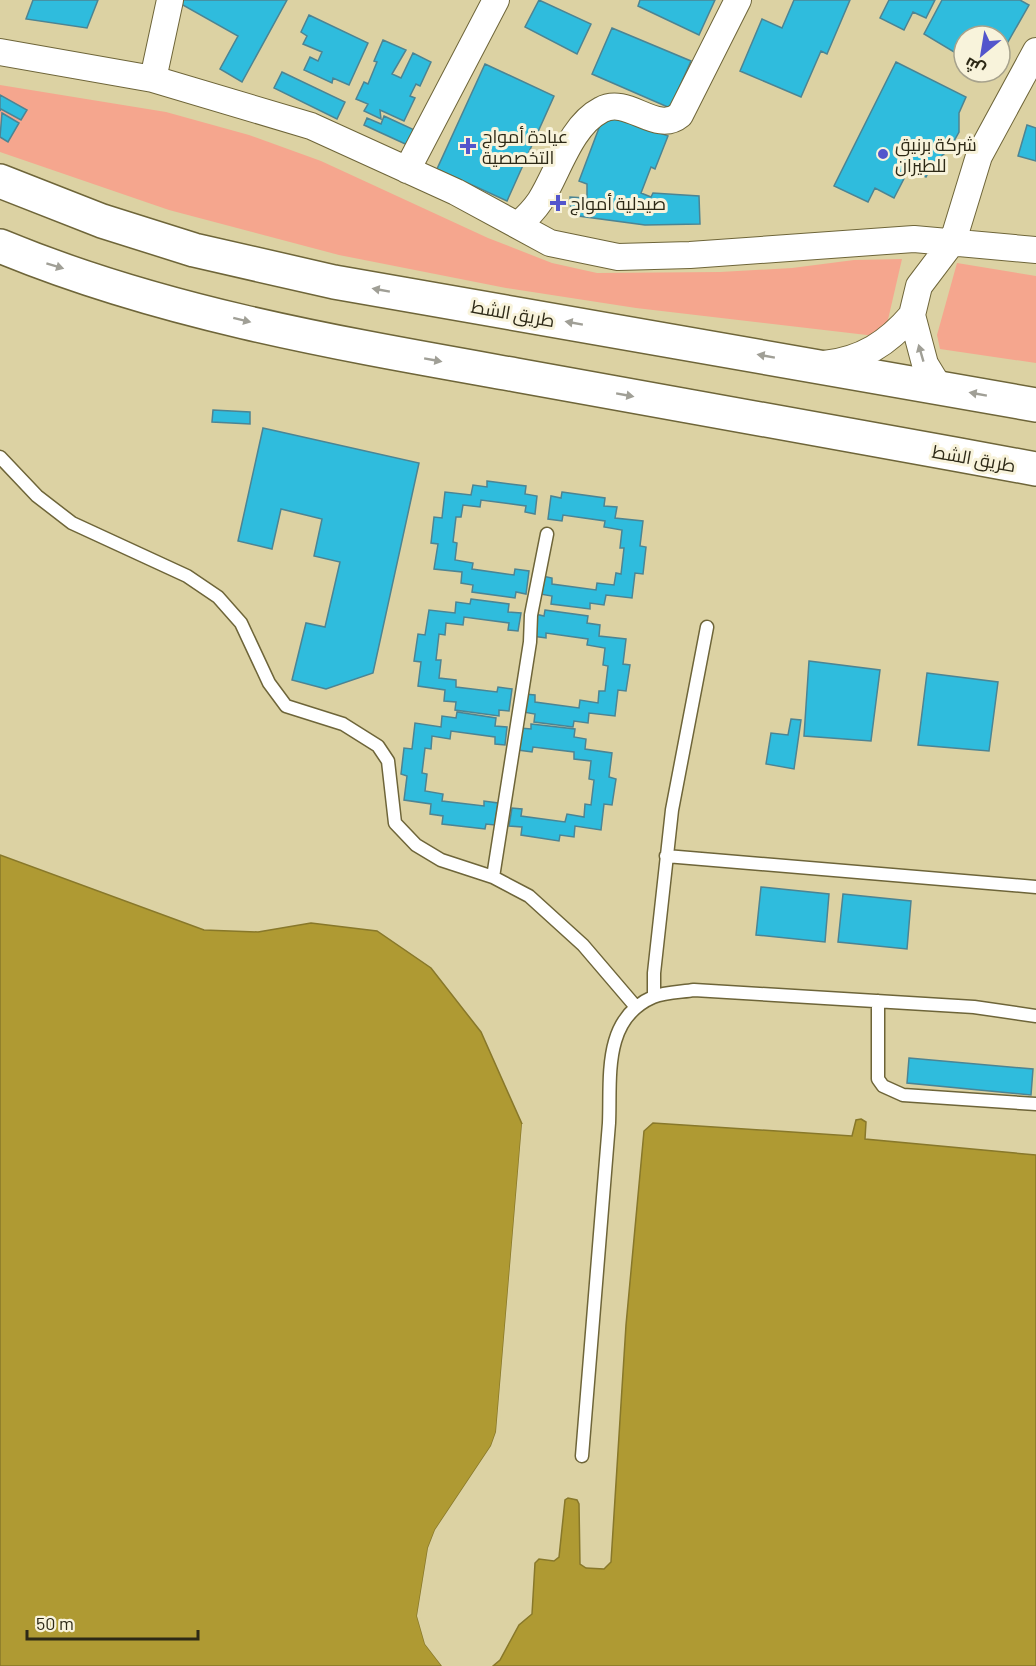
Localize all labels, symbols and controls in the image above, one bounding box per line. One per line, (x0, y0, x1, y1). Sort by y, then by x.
north arrow (952, 24, 1012, 84)
text: ش (961, 53, 988, 81)
place label: عيادة أمواج التخصصية (482, 125, 568, 168)
place label: شركة برنيق للطيران (895, 133, 977, 177)
marker: عيادة أمواج التخصصية (459, 137, 477, 155)
marker: شركة برنيق للطيران (876, 147, 890, 161)
place label: صيدلية أمواج (570, 192, 666, 216)
marker: صيدلية أمواج (551, 196, 565, 210)
one-way arrow (46, 262, 64, 271)
one-way arrow (372, 285, 391, 294)
street label: طريق الشط (469, 295, 556, 333)
one-way arrow (233, 316, 251, 326)
one-way arrow (564, 319, 583, 328)
one-way arrow (916, 344, 925, 362)
one-way arrow (756, 352, 775, 361)
one-way arrow (423, 356, 442, 365)
one-way arrow (615, 390, 634, 399)
one-way arrow (969, 390, 988, 399)
street label: طريق الشط (930, 440, 1017, 478)
scale bar (27, 1603, 198, 1641)
text: 50 m (36, 1612, 74, 1634)

